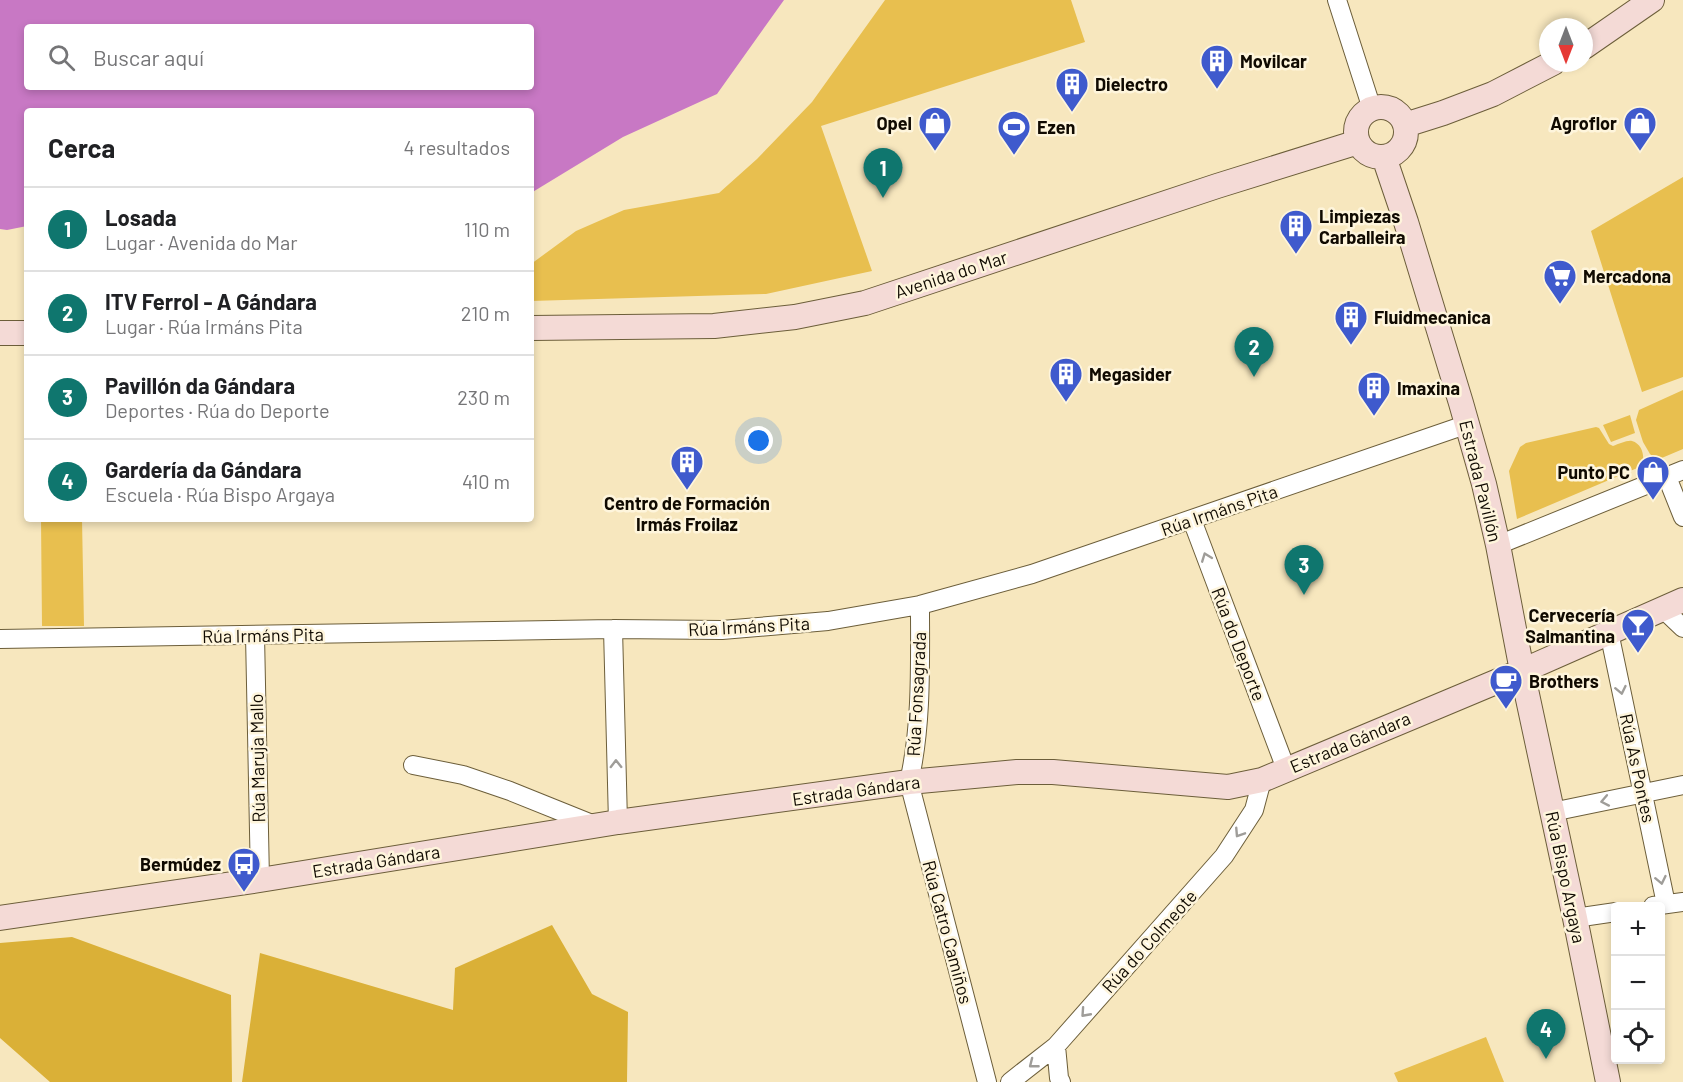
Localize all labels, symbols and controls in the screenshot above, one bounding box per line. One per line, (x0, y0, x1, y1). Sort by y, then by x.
north arrow (1539, 18, 1593, 72)
search box (24, 24, 534, 90)
icon: search (45, 41, 78, 74)
building icon: Movilcar (1199, 43, 1235, 90)
text: Buscar aquí (93, 44, 204, 70)
place label: Movilcar (1240, 50, 1307, 72)
building icon: Dielectro (1054, 66, 1090, 113)
place label: Dielectro (1095, 73, 1168, 95)
shop icon: Opel (917, 105, 953, 152)
shop icon: Agroflor (1622, 105, 1658, 152)
sports icon: Ezen (996, 109, 1032, 156)
place label: Opel (876, 112, 912, 134)
place label: Agroflor (1550, 112, 1617, 134)
place label: Ezen (1037, 116, 1075, 138)
text: Cerca (48, 132, 115, 163)
text: 4 resultados (403, 135, 510, 159)
pin: 1 (864, 148, 902, 198)
text: Losada (105, 204, 177, 230)
place label: Limpiezas Carballeira (1319, 205, 1405, 248)
building icon: Limpiezas Carballeira (1278, 208, 1314, 255)
text: 1 (64, 217, 71, 241)
text: 110 m (464, 217, 510, 241)
text: Lugar · Avenida do Mar (105, 230, 298, 254)
street label: Avenida do Mar (892, 245, 1010, 303)
supermarket icon: Mercadona (1542, 258, 1578, 305)
place label: Mercadona (1583, 265, 1671, 287)
text: ITV Ferrol - A Gándara (105, 288, 317, 314)
building icon: Fluidmecanica (1333, 299, 1369, 346)
text: 2 (62, 301, 73, 325)
text: 210 m (461, 301, 510, 325)
place label: Fluidmecanica (1374, 306, 1491, 328)
text: Lugar · Rúa Irmáns Pita (105, 314, 303, 338)
pin: 2 (1234, 328, 1274, 377)
building icon: Megasider (1048, 356, 1084, 403)
place label: Megasider (1089, 363, 1172, 385)
building icon: Imaxina (1356, 370, 1392, 417)
text: Pavillón da Gándara (105, 372, 295, 398)
place label: Imaxina (1397, 377, 1460, 399)
text: 3 (62, 385, 73, 409)
text: 230 m (457, 385, 510, 409)
text: Deportes · Rúa do Deporte (105, 398, 330, 422)
street label: Estrada Pavillón (1455, 418, 1507, 544)
your location (744, 426, 773, 455)
building icon: Centro de Formación Irmás Froilaz (669, 444, 705, 491)
shop icon: Punto PC (1635, 454, 1671, 501)
text: Gardería da Gándara (105, 456, 302, 482)
place label: Punto PC (1558, 461, 1630, 483)
text: 4 (61, 469, 74, 493)
text: 410 m (462, 469, 510, 493)
street label: Rúa Irmáns Pita (1158, 480, 1280, 540)
text: Escuela · Rúa Bispo Argaya (105, 482, 335, 506)
place label: Centro de Formación Irmás Froilaz (604, 492, 770, 535)
pin: 3 (1284, 546, 1324, 595)
one-way arrow (1200, 552, 1213, 563)
street label: Rúa do Deporte (1207, 584, 1271, 704)
place label: Cervecería Salmantina (1525, 604, 1615, 647)
bar icon: Cervecería Salmantina (1620, 607, 1656, 654)
street label: Rúa Irmáns Pita (688, 612, 810, 640)
street label: Rúa Irmáns Pita (202, 623, 324, 647)
street label: Rúa Fonsagrada (902, 631, 930, 757)
cafe icon: Brothers (1488, 663, 1524, 710)
place label: Brothers (1529, 670, 1599, 692)
one-way arrow (1614, 684, 1627, 694)
street label: Rúa Maruja Mallo (245, 693, 269, 823)
street label: Estrada Gándara (1286, 707, 1414, 777)
street label: Rúa As Pontes (1616, 711, 1660, 825)
one-way arrow (610, 759, 622, 768)
street label: Estrada Gándara (791, 770, 921, 810)
one-way arrow (1600, 794, 1610, 807)
street label: Rúa Bispo Argaya (1541, 809, 1591, 945)
one-way arrow (1235, 826, 1246, 837)
street label: Estrada Gándara (311, 840, 441, 882)
bus stop icon: Bermúdez (226, 846, 262, 893)
place label: Bermúdez (140, 853, 221, 875)
street label: Rúa Catro Camiños (918, 858, 978, 1006)
one-way arrow (1654, 875, 1667, 885)
street label: Rúa do Colmeote (1097, 885, 1201, 997)
map controls (1611, 902, 1665, 1064)
button: + (1611, 902, 1665, 956)
button: − (1611, 956, 1665, 1010)
one-way arrow (1081, 1006, 1092, 1017)
pin: 4 (1526, 1010, 1566, 1059)
button: locate (1611, 1010, 1665, 1064)
one-way arrow (1029, 1057, 1040, 1068)

